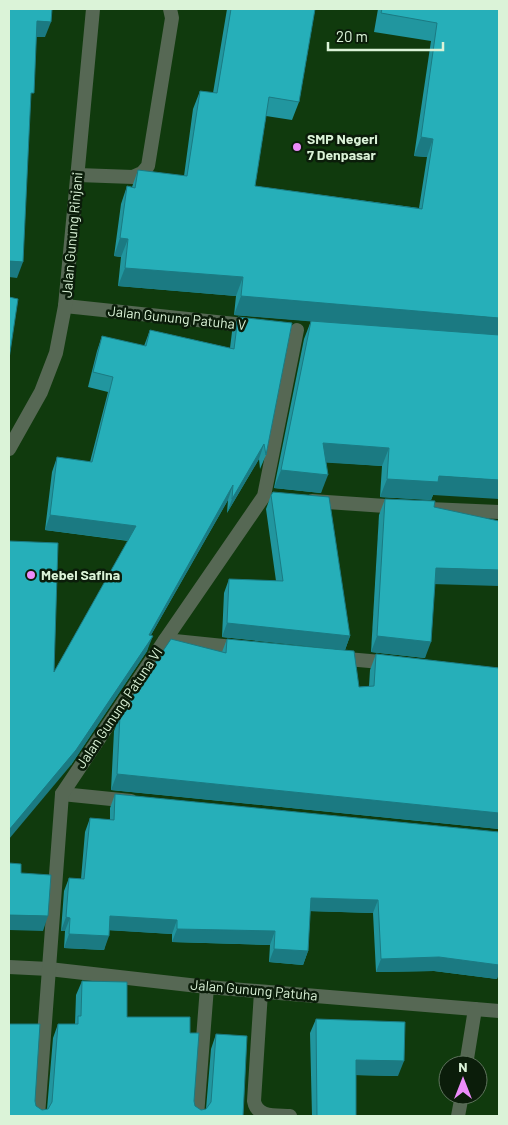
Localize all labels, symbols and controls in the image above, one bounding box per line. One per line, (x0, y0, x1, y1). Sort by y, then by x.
scale bar (328, 20, 443, 52)
text: 20 m (336, 27, 368, 45)
place label: SMP Negeri 7 Denpasar (307, 130, 378, 163)
marker: SMP Negeri 7 Denpasar (291, 141, 303, 153)
street label: Jalan Gunung Rinjani (58, 171, 85, 299)
street label: Jalan Gunung Patuha V (107, 302, 247, 333)
place label: Mebel Safina (41, 566, 120, 583)
marker: Mebel Safina (25, 569, 37, 581)
street label: Jalan Gunung Patuna VI (72, 644, 165, 771)
street label: Jalan Gunung Patuha (190, 975, 318, 1004)
north arrow (438, 1055, 488, 1105)
text: N (458, 1058, 468, 1075)

